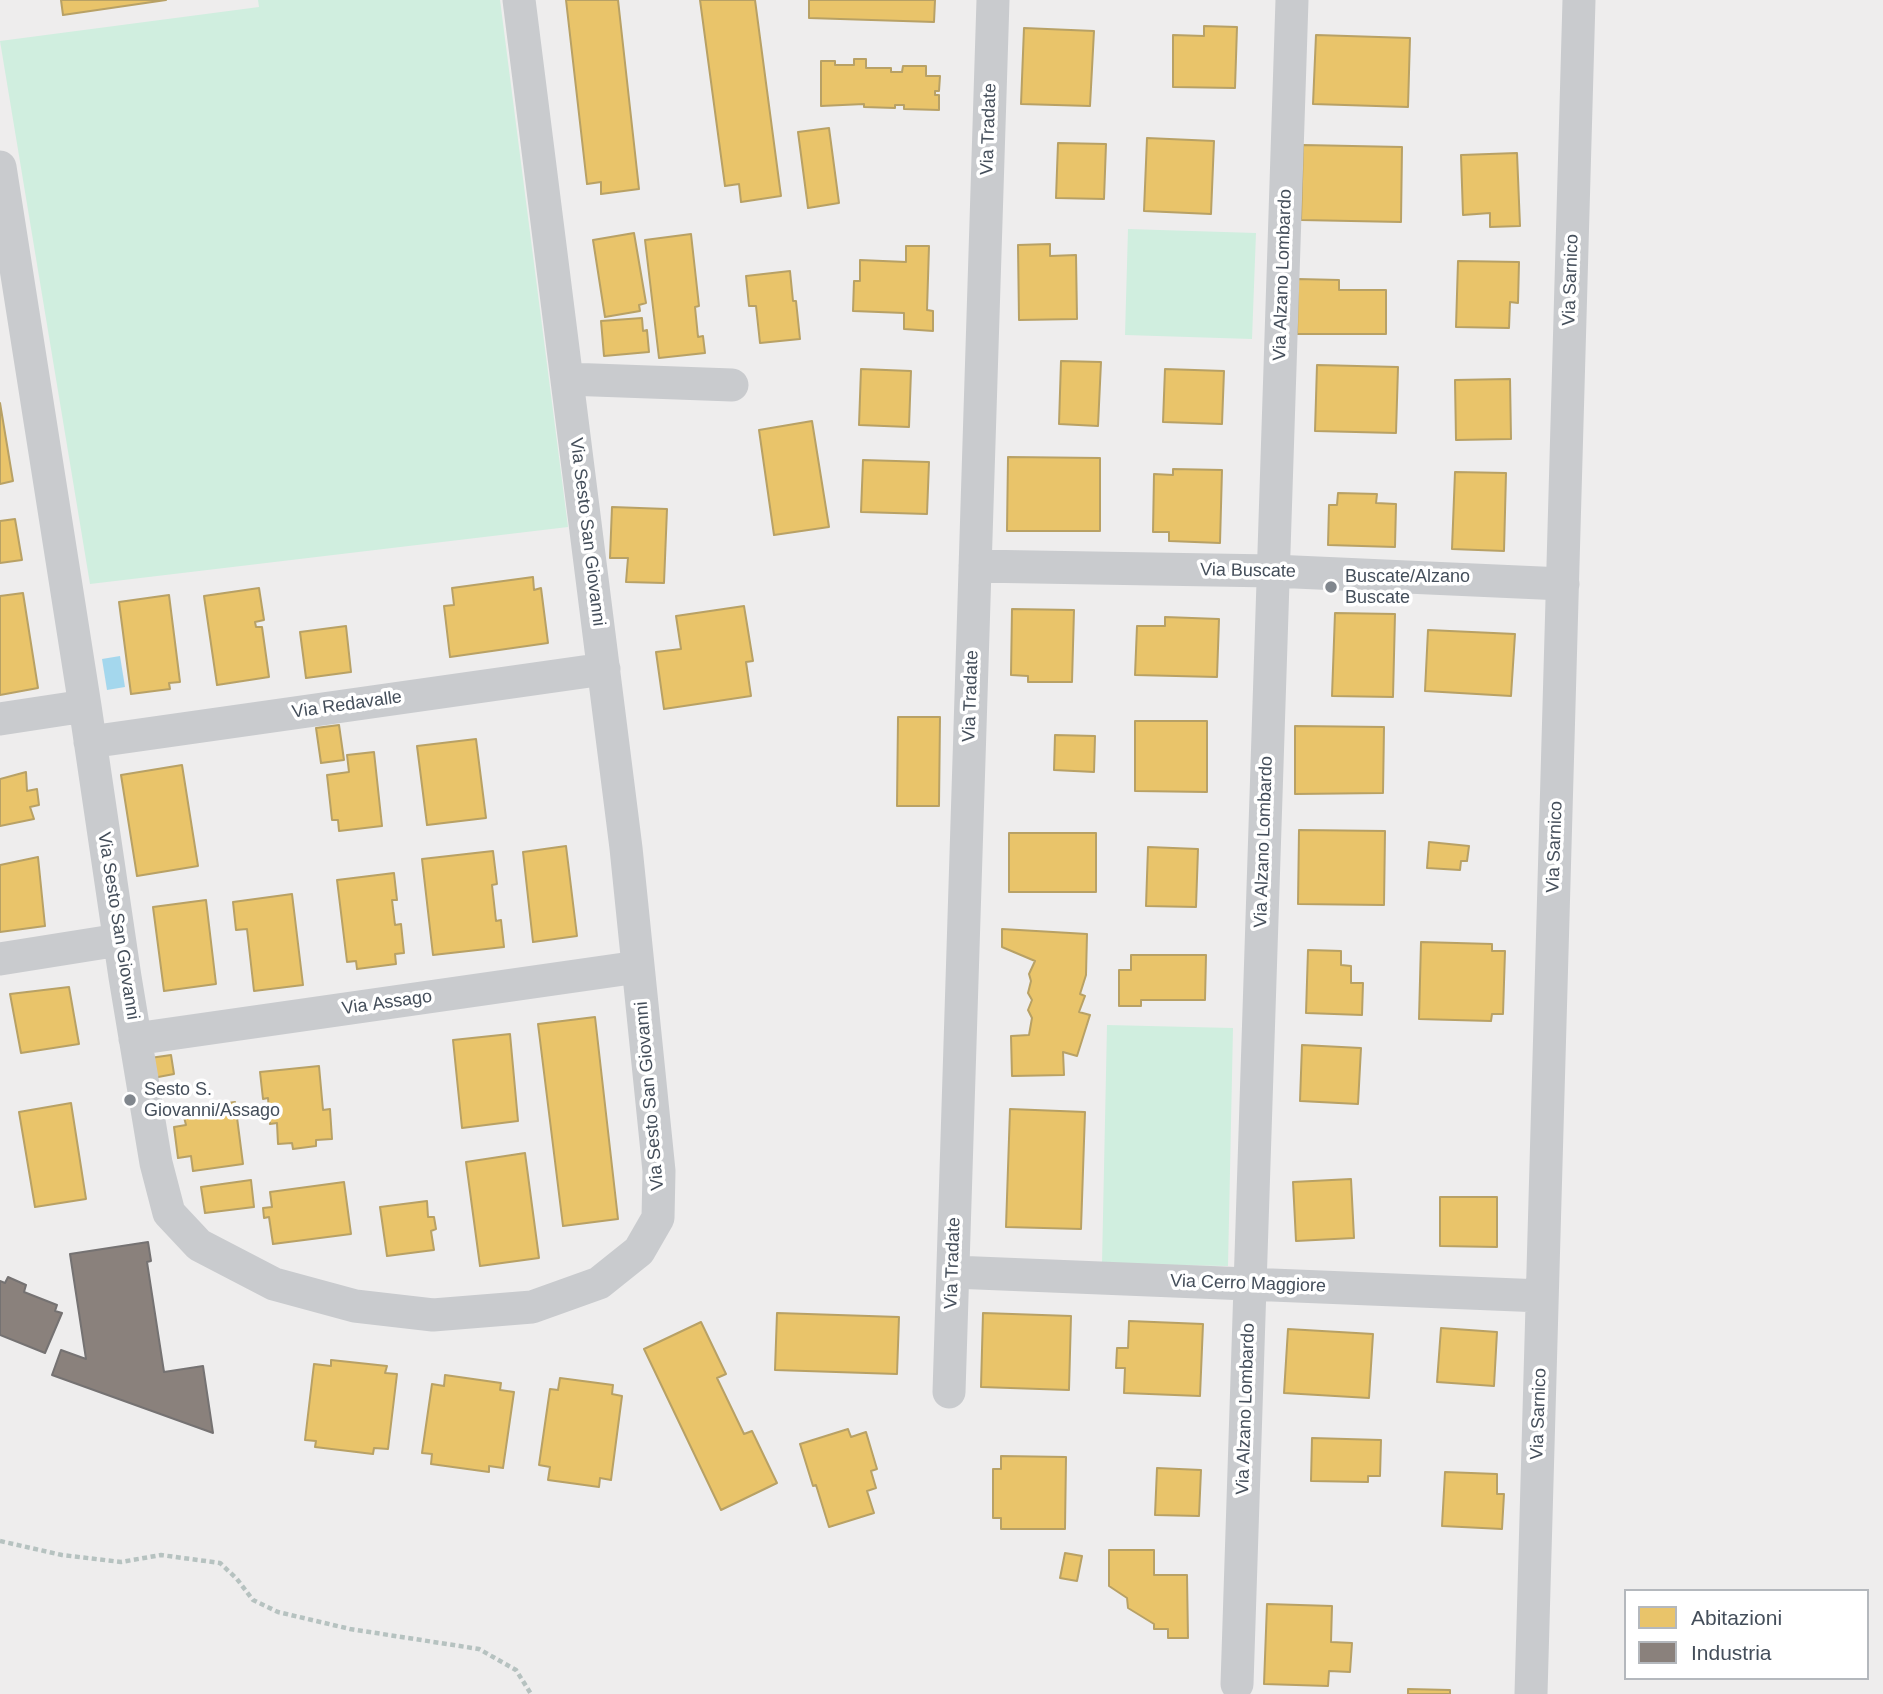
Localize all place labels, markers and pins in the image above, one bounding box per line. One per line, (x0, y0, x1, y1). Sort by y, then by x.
place label: Buscate/Alzano Buscate (1345, 566, 1470, 608)
marker: Buscate/Alzano Buscate (1323, 579, 1339, 595)
place label: Sesto S. Giovanni/Assago (144, 1079, 280, 1122)
marker: Sesto S. Giovanni/Assago (122, 1092, 138, 1108)

